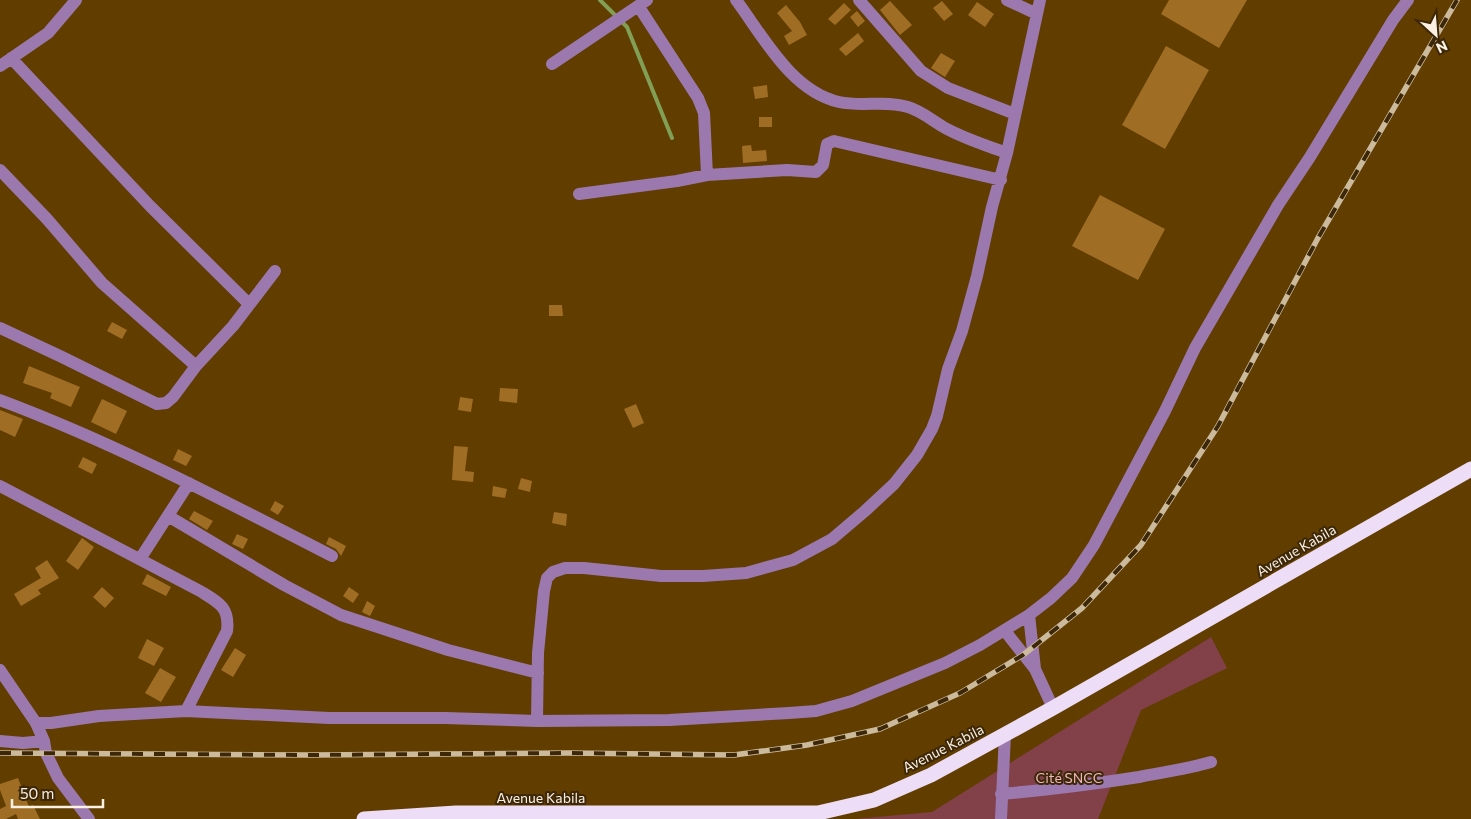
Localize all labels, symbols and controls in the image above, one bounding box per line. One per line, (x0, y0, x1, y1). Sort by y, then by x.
north arrow (1411, 10, 1461, 60)
text: N (1433, 37, 1450, 57)
street label: Avenue Kabila (1253, 520, 1339, 580)
street label: Avenue Kabila (900, 720, 986, 776)
park label: Cité SNCC (1036, 769, 1102, 786)
scale bar (12, 776, 104, 808)
text: 50 m (20, 784, 54, 802)
street label: Avenue Kabila (497, 789, 585, 806)

